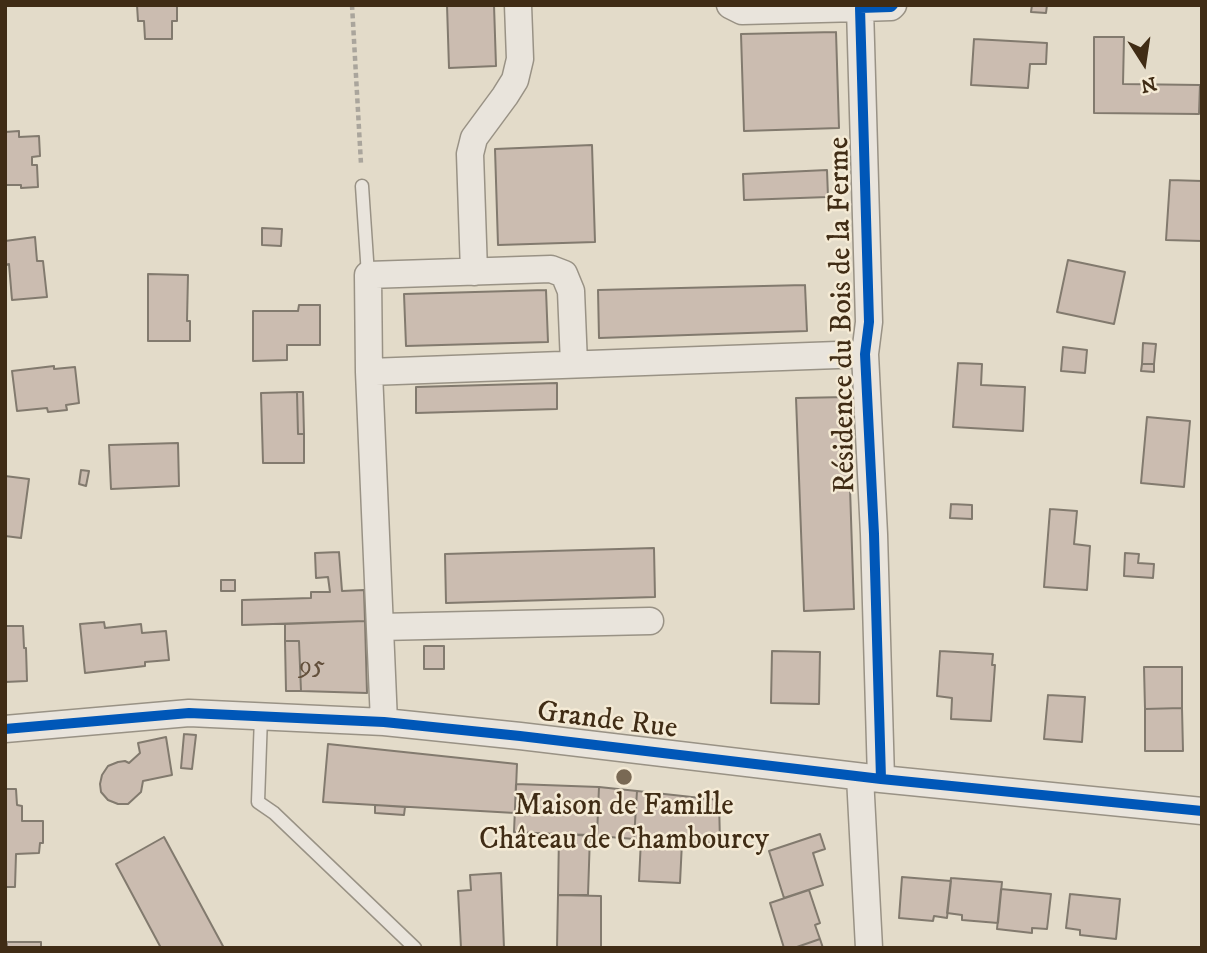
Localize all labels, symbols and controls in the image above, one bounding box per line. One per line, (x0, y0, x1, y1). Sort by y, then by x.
north arrow (1109, 28, 1179, 98)
text: N (1138, 71, 1159, 97)
street label: Résidence du Bois de la Ferme (823, 136, 865, 494)
house number: 95 (299, 652, 325, 684)
street label: Grande Rue (535, 696, 679, 748)
marker: Maison de Famille Château de Chambourcy (614, 767, 634, 787)
place label: Maison de Famille Château de Chambourcy (479, 790, 769, 860)

